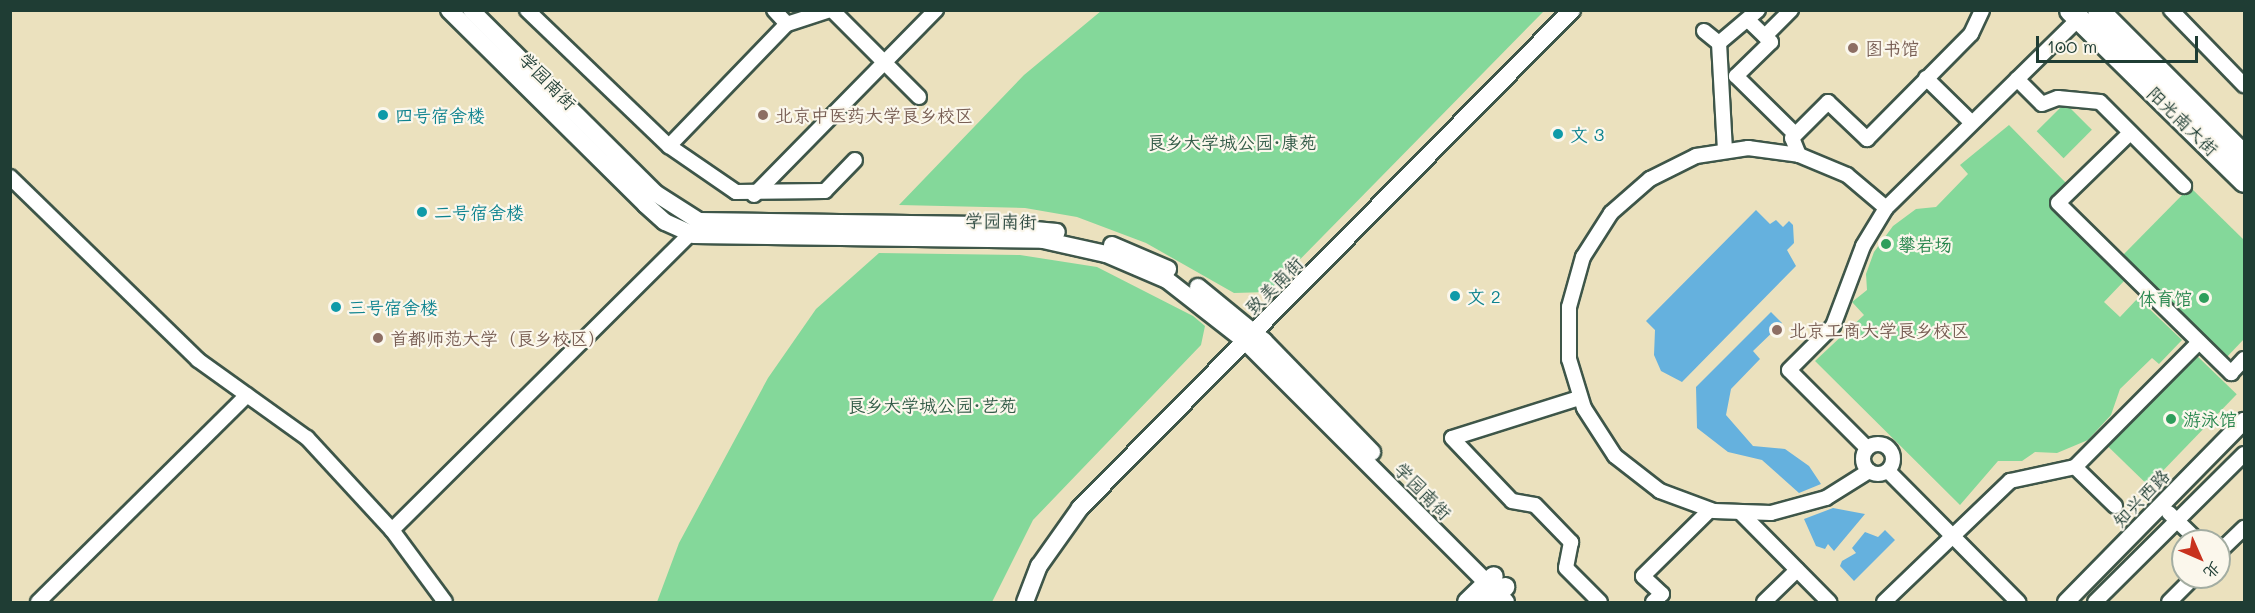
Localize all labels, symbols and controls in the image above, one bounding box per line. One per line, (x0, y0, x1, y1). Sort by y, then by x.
scale bar (2039, 24, 2201, 62)
text: 100 m (2047, 34, 2097, 58)
place label: 图书馆 (1865, 37, 1919, 59)
marker: 图书馆 (1846, 41, 1860, 55)
street label: 学园南街 (515, 48, 581, 114)
street label: 阳光南大街 (2143, 82, 2223, 160)
place label: 四号宿舍楼 (395, 104, 485, 126)
place label: 北京中医药大学良乡校区 (775, 104, 973, 126)
marker: 四号宿舍楼 (376, 108, 390, 122)
marker: 北京中医药大学良乡校区 (756, 108, 770, 122)
place label: 文 3 (1570, 123, 1604, 145)
marker: 文 3 (1551, 127, 1565, 141)
park label: 良乡大学城公园·康苑 (1147, 131, 1317, 153)
place label: 二号宿舍楼 (434, 201, 524, 223)
marker: 二号宿舍楼 (415, 205, 429, 219)
street label: 学园南街 (965, 210, 1037, 232)
place label: 攀岩场 (1898, 233, 1952, 255)
marker: 攀岩场 (1879, 237, 1893, 251)
street label: 致美南街 (1241, 252, 1307, 318)
place label: 文 2 (1467, 285, 1501, 307)
place label: 体育馆 (2138, 287, 2192, 309)
marker: 文 2 (1448, 289, 1462, 303)
marker: 体育馆 (2197, 291, 2211, 305)
place label: 三号宿舍楼 (348, 296, 438, 318)
marker: 三号宿舍楼 (329, 300, 343, 314)
place label: 北京工商大学良乡校区 (1789, 319, 1969, 341)
marker: 北京工商大学良乡校区 (1770, 323, 1784, 337)
place label: 首都师范大学（良乡校区） (390, 327, 606, 349)
marker: 首都师范大学（良乡校区） (371, 331, 385, 345)
park label: 良乡大学城公园·艺苑 (847, 394, 1017, 416)
place label: 游泳馆 (2183, 408, 2237, 430)
marker: 游泳馆 (2164, 412, 2178, 426)
street label: 学园南街 (1390, 458, 1456, 524)
street label: 知兴西路 (2108, 465, 2174, 531)
north arrow (2171, 529, 2231, 589)
text: 北 (2200, 558, 2226, 584)

